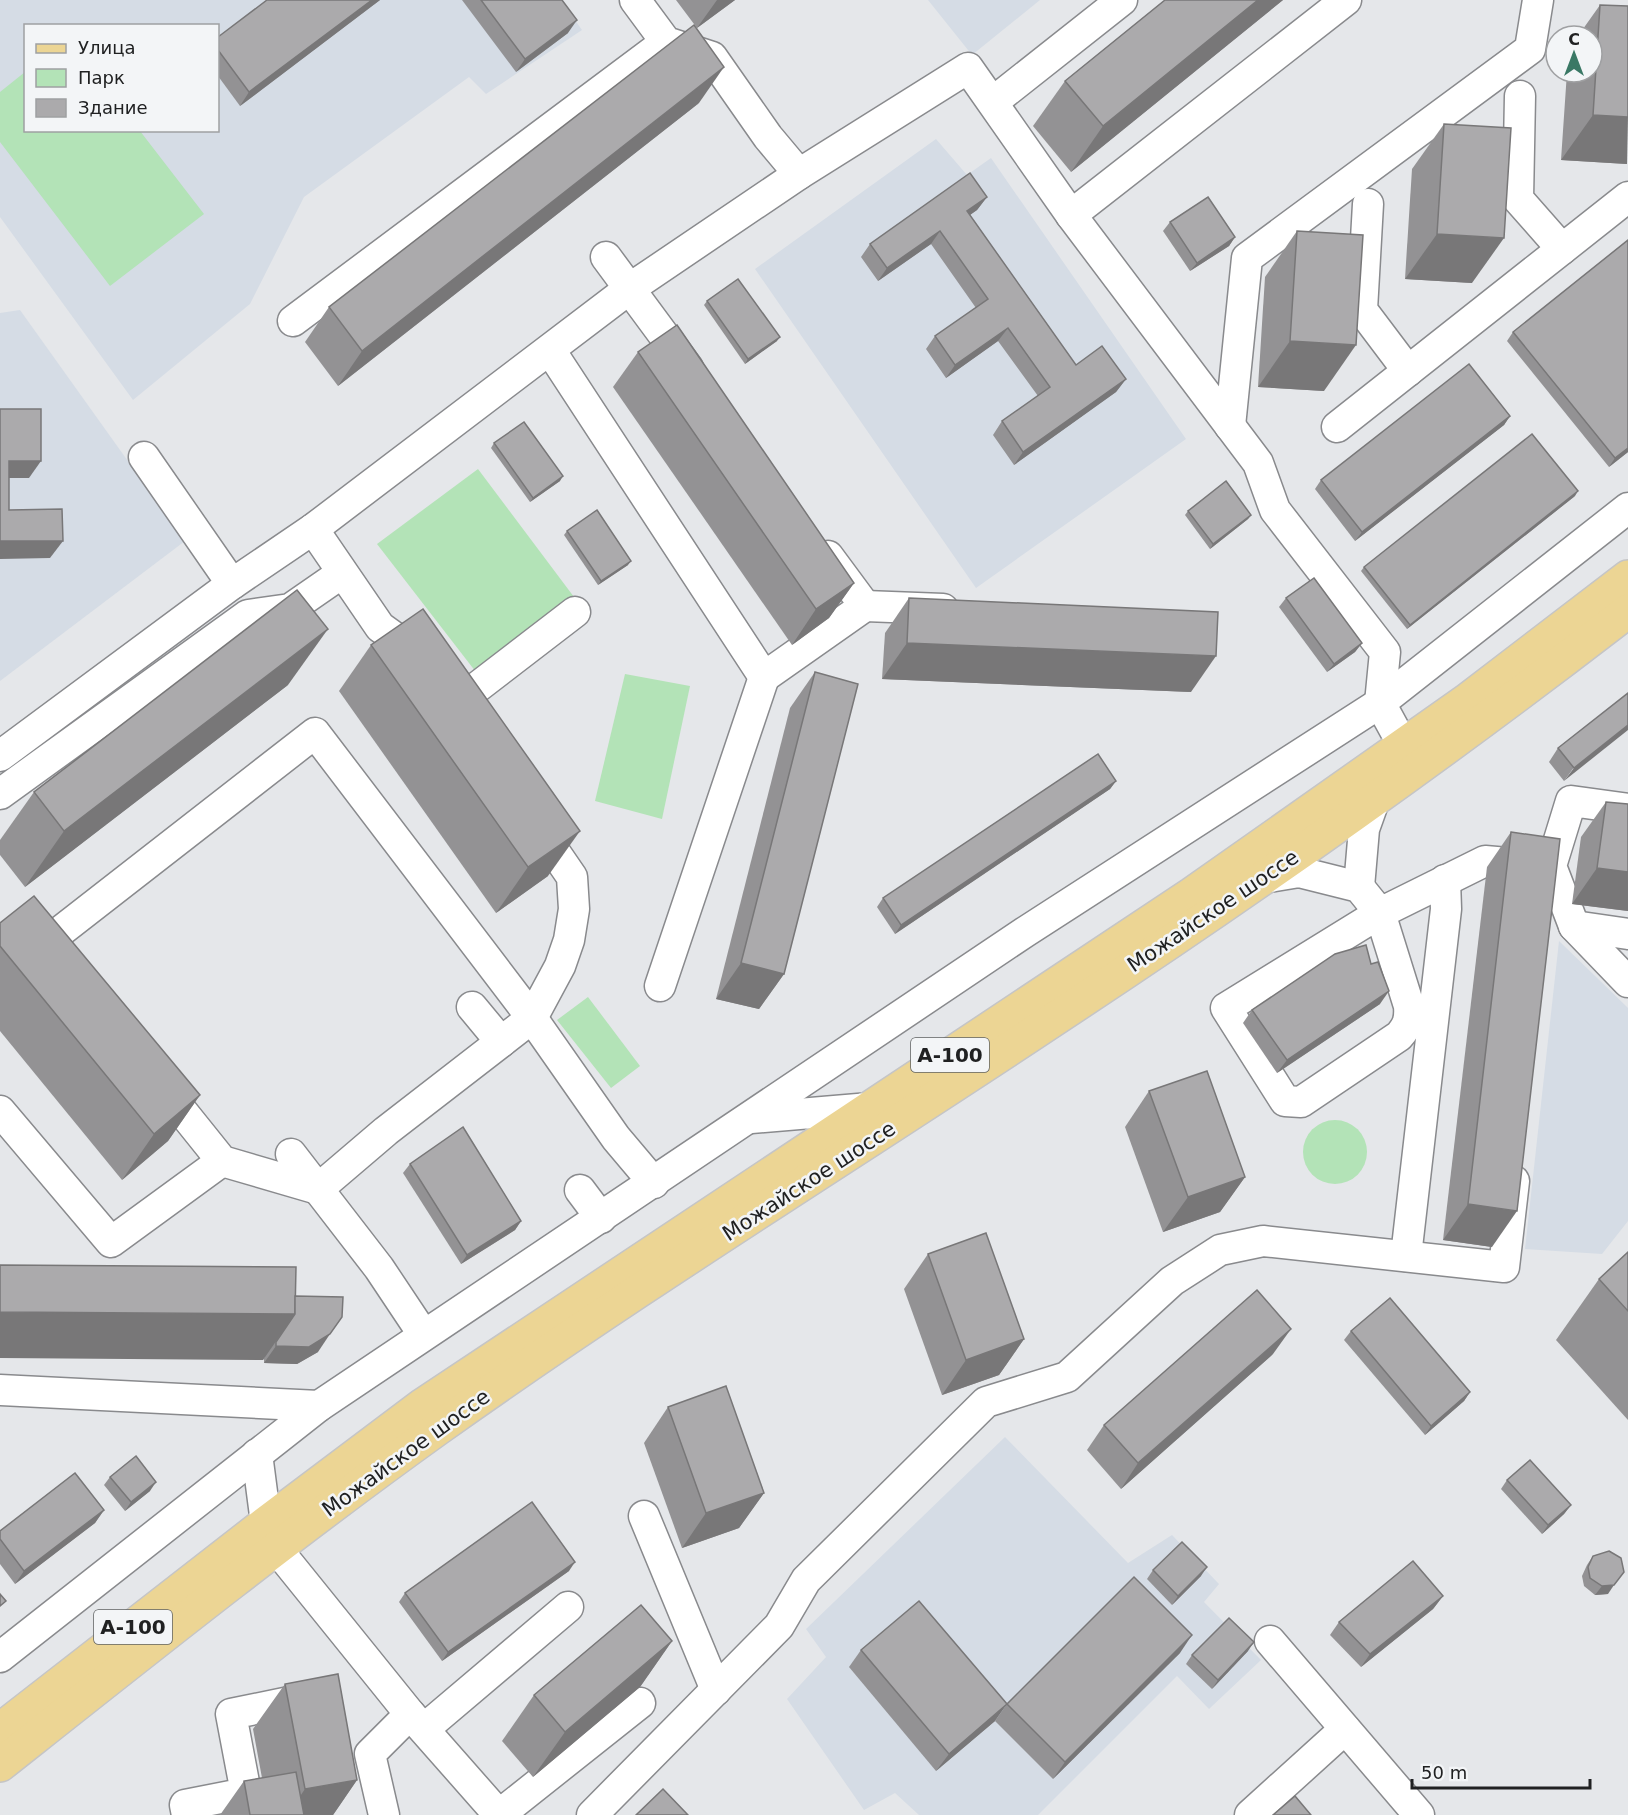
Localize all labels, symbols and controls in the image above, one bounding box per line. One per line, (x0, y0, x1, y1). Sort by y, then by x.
legend (24, 24, 219, 132)
north arrow (1544, 24, 1604, 84)
text: С (1568, 30, 1580, 49)
text: Улица (78, 37, 135, 58)
text: Парк (78, 67, 125, 88)
text: Здание (78, 97, 148, 118)
street label: Можайское шоссе (1123, 845, 1303, 977)
road number: А-100 (911, 1038, 989, 1072)
street label: Можайское шоссе (718, 1116, 900, 1246)
street label: Можайское шоссе (318, 1384, 494, 1522)
road number: А-100 (94, 1610, 172, 1644)
scale bar (1412, 1752, 1590, 1790)
text: 50 m (1421, 1762, 1467, 1783)

